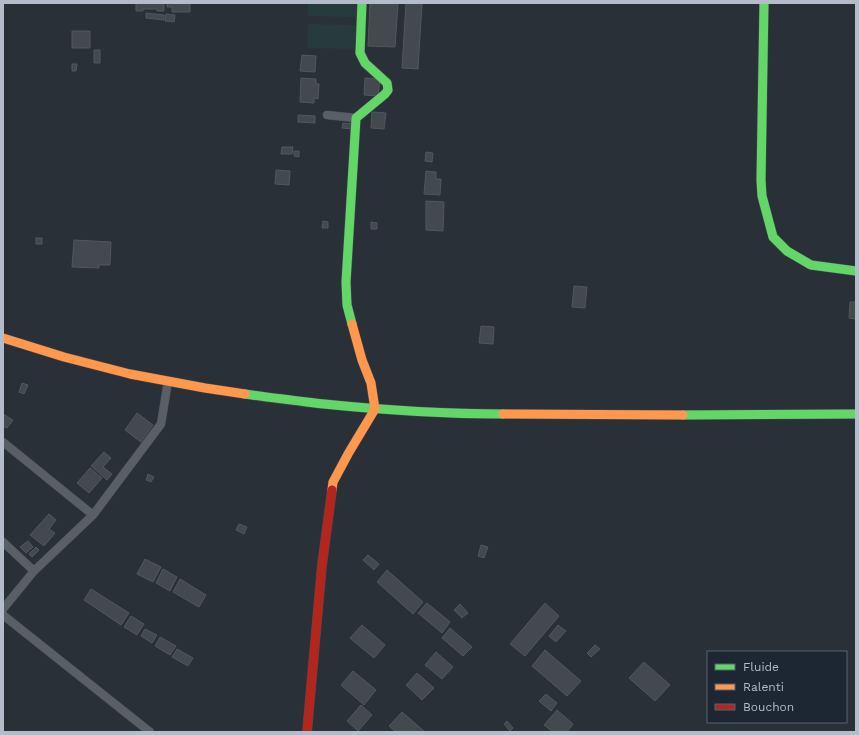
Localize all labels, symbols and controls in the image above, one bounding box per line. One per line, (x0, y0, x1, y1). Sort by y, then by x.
legend (707, 651, 847, 723)
text: Fluide (743, 660, 779, 674)
text: Ralenti (743, 680, 784, 694)
text: Bouchon (743, 700, 794, 714)

